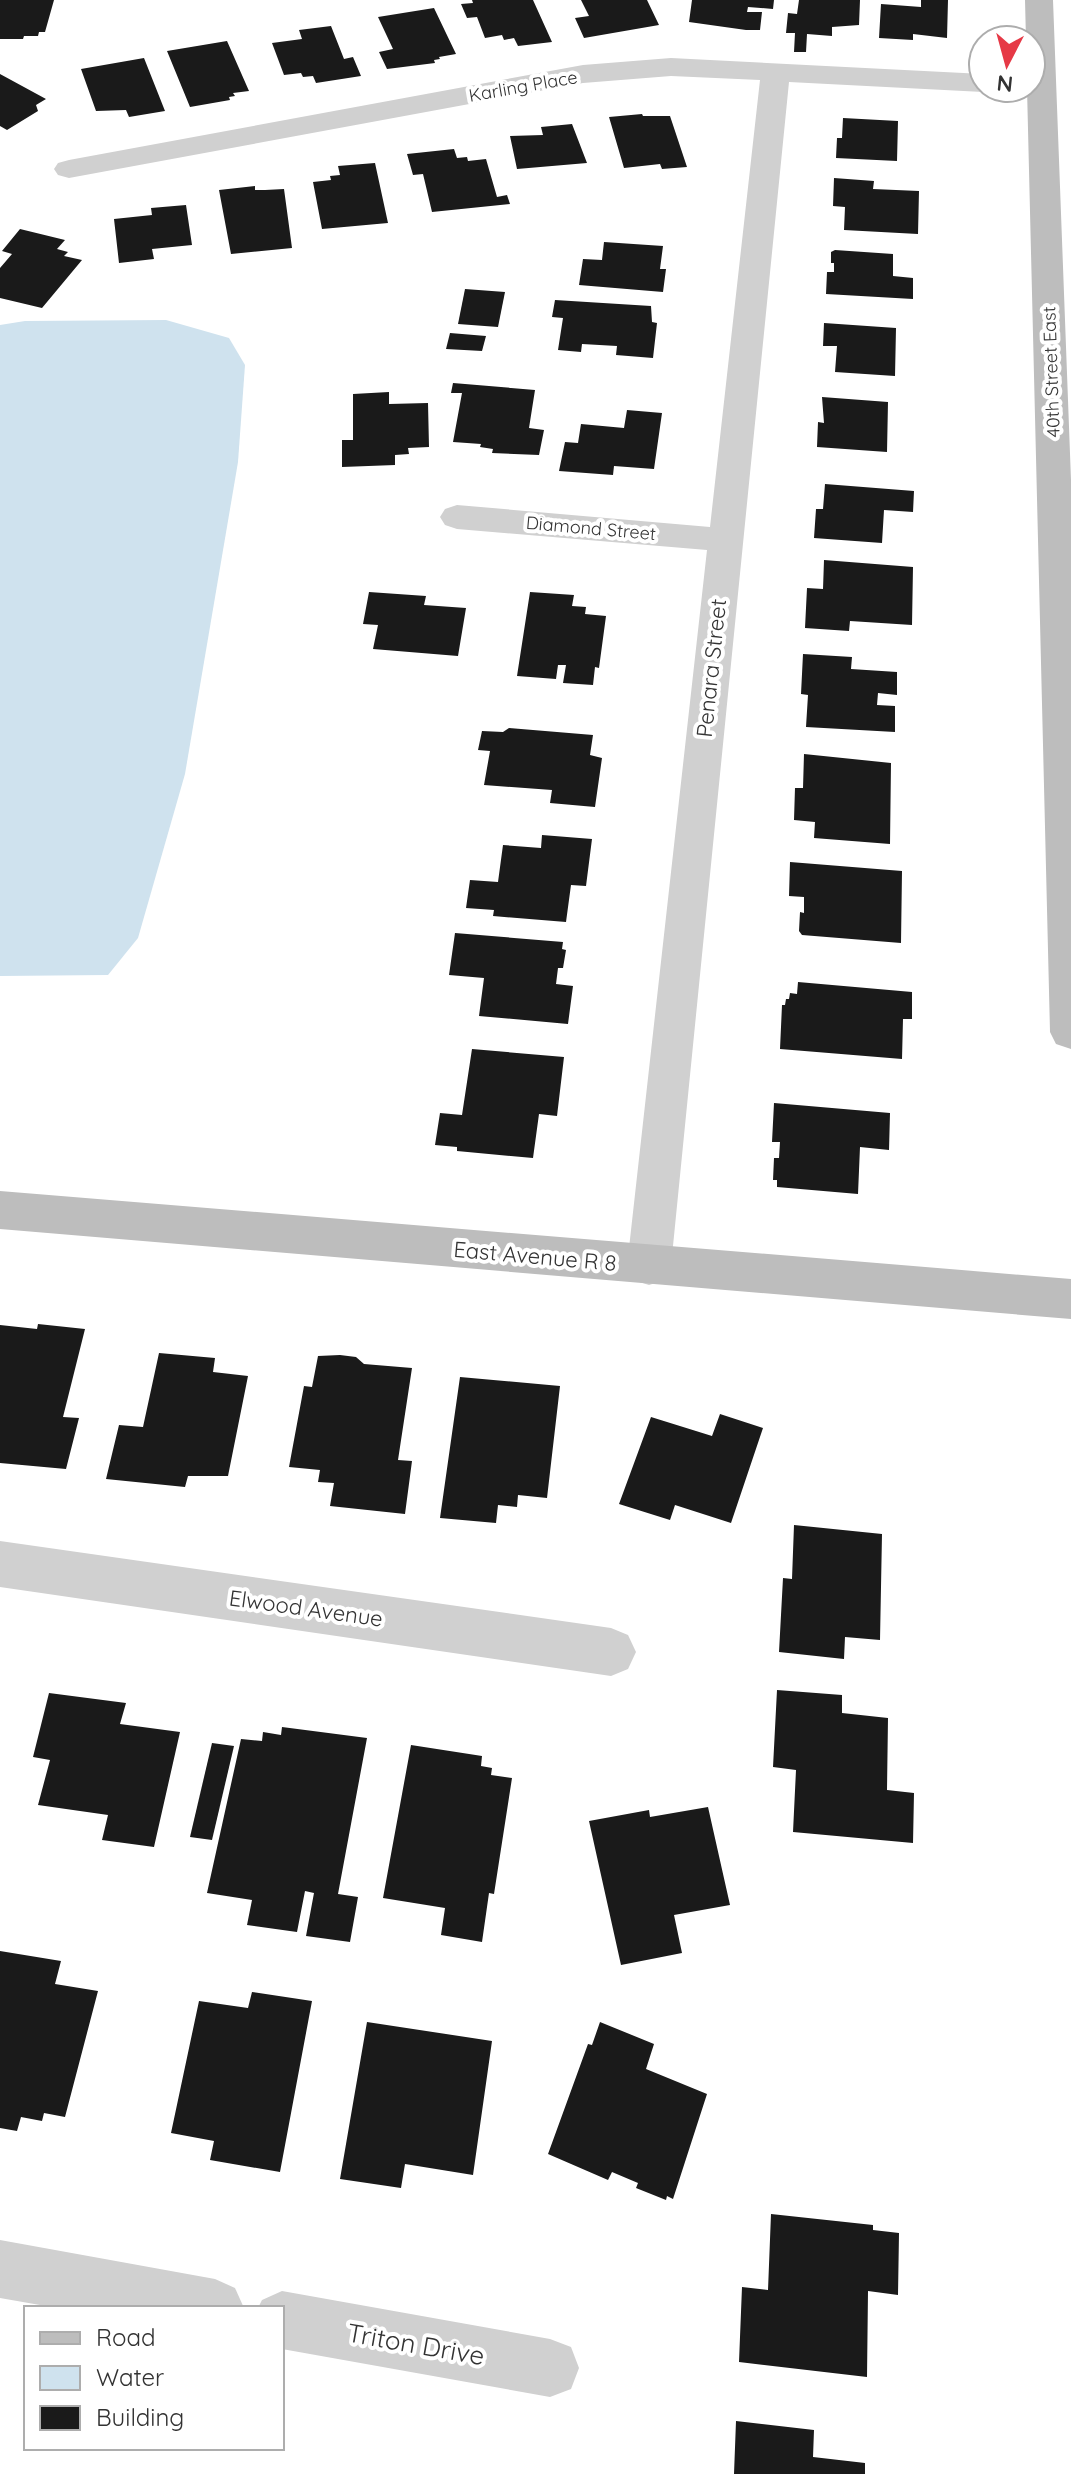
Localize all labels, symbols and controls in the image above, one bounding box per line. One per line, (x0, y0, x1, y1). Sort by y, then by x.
north arrow (967, 24, 1047, 104)
street label: Karling Place (467, 65, 579, 107)
text: N (995, 69, 1014, 99)
street label: 40th Street East (1037, 306, 1065, 438)
street label: Diamond Street (525, 511, 657, 545)
street label: Penara Street (690, 597, 732, 739)
street label: East Avenue R 8 (452, 1235, 618, 1277)
street label: Elwood Avenue (227, 1583, 385, 1633)
legend (24, 2306, 284, 2450)
street label: Triton Drive (345, 2316, 487, 2372)
text: Road (96, 2322, 156, 2352)
text: Water (96, 2362, 164, 2392)
text: Building (96, 2402, 184, 2432)

